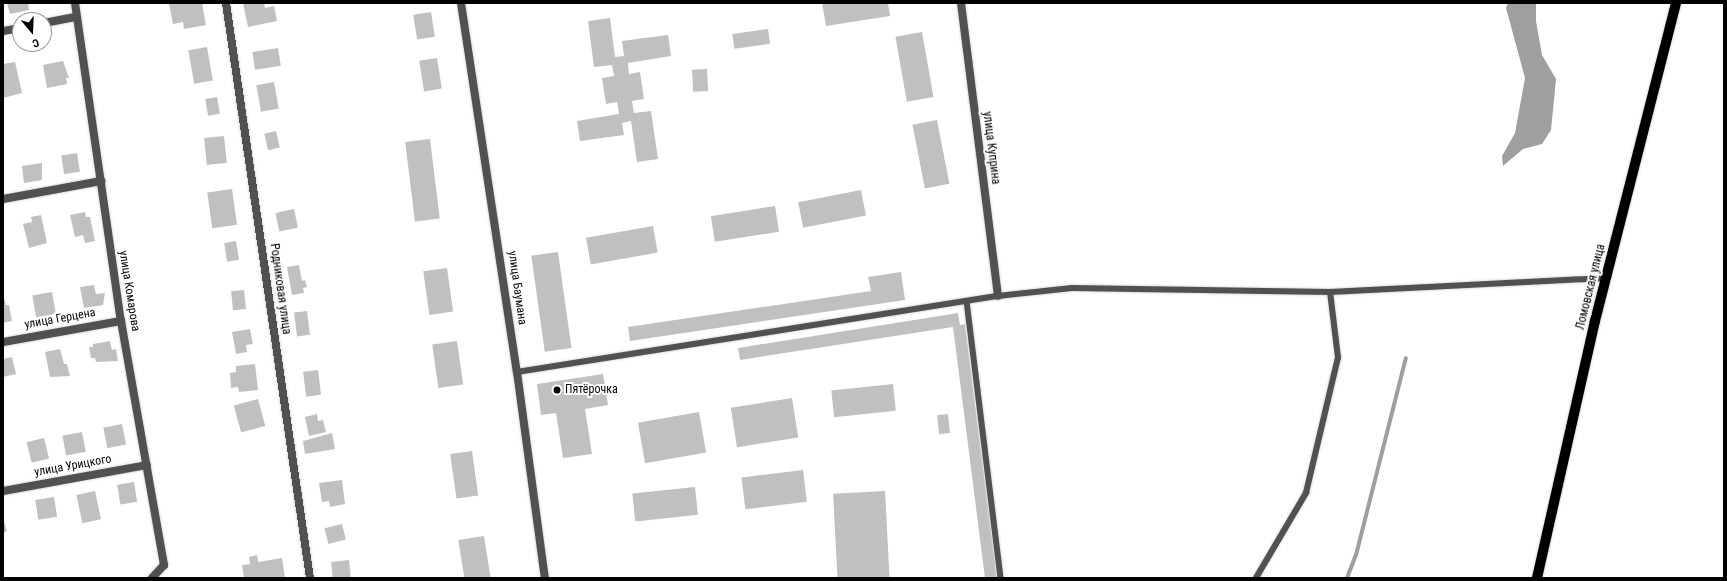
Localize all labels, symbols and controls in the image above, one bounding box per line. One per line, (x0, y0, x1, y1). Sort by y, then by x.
north arrow (12, 12, 52, 52)
text: С (31, 36, 41, 50)
street label: улица Куприна (979, 111, 1003, 185)
street label: Родниковая улица (266, 243, 294, 335)
street label: Ломовская улица (1573, 243, 1609, 331)
street label: улица Комарова (116, 250, 142, 332)
street label: улица Баумана (505, 250, 529, 326)
street label: улица Герцена (23, 306, 97, 332)
place label: Пятёрочка (565, 383, 618, 397)
marker: Пятёрочка (552, 385, 562, 395)
street label: улица Урицкого (33, 452, 113, 480)

